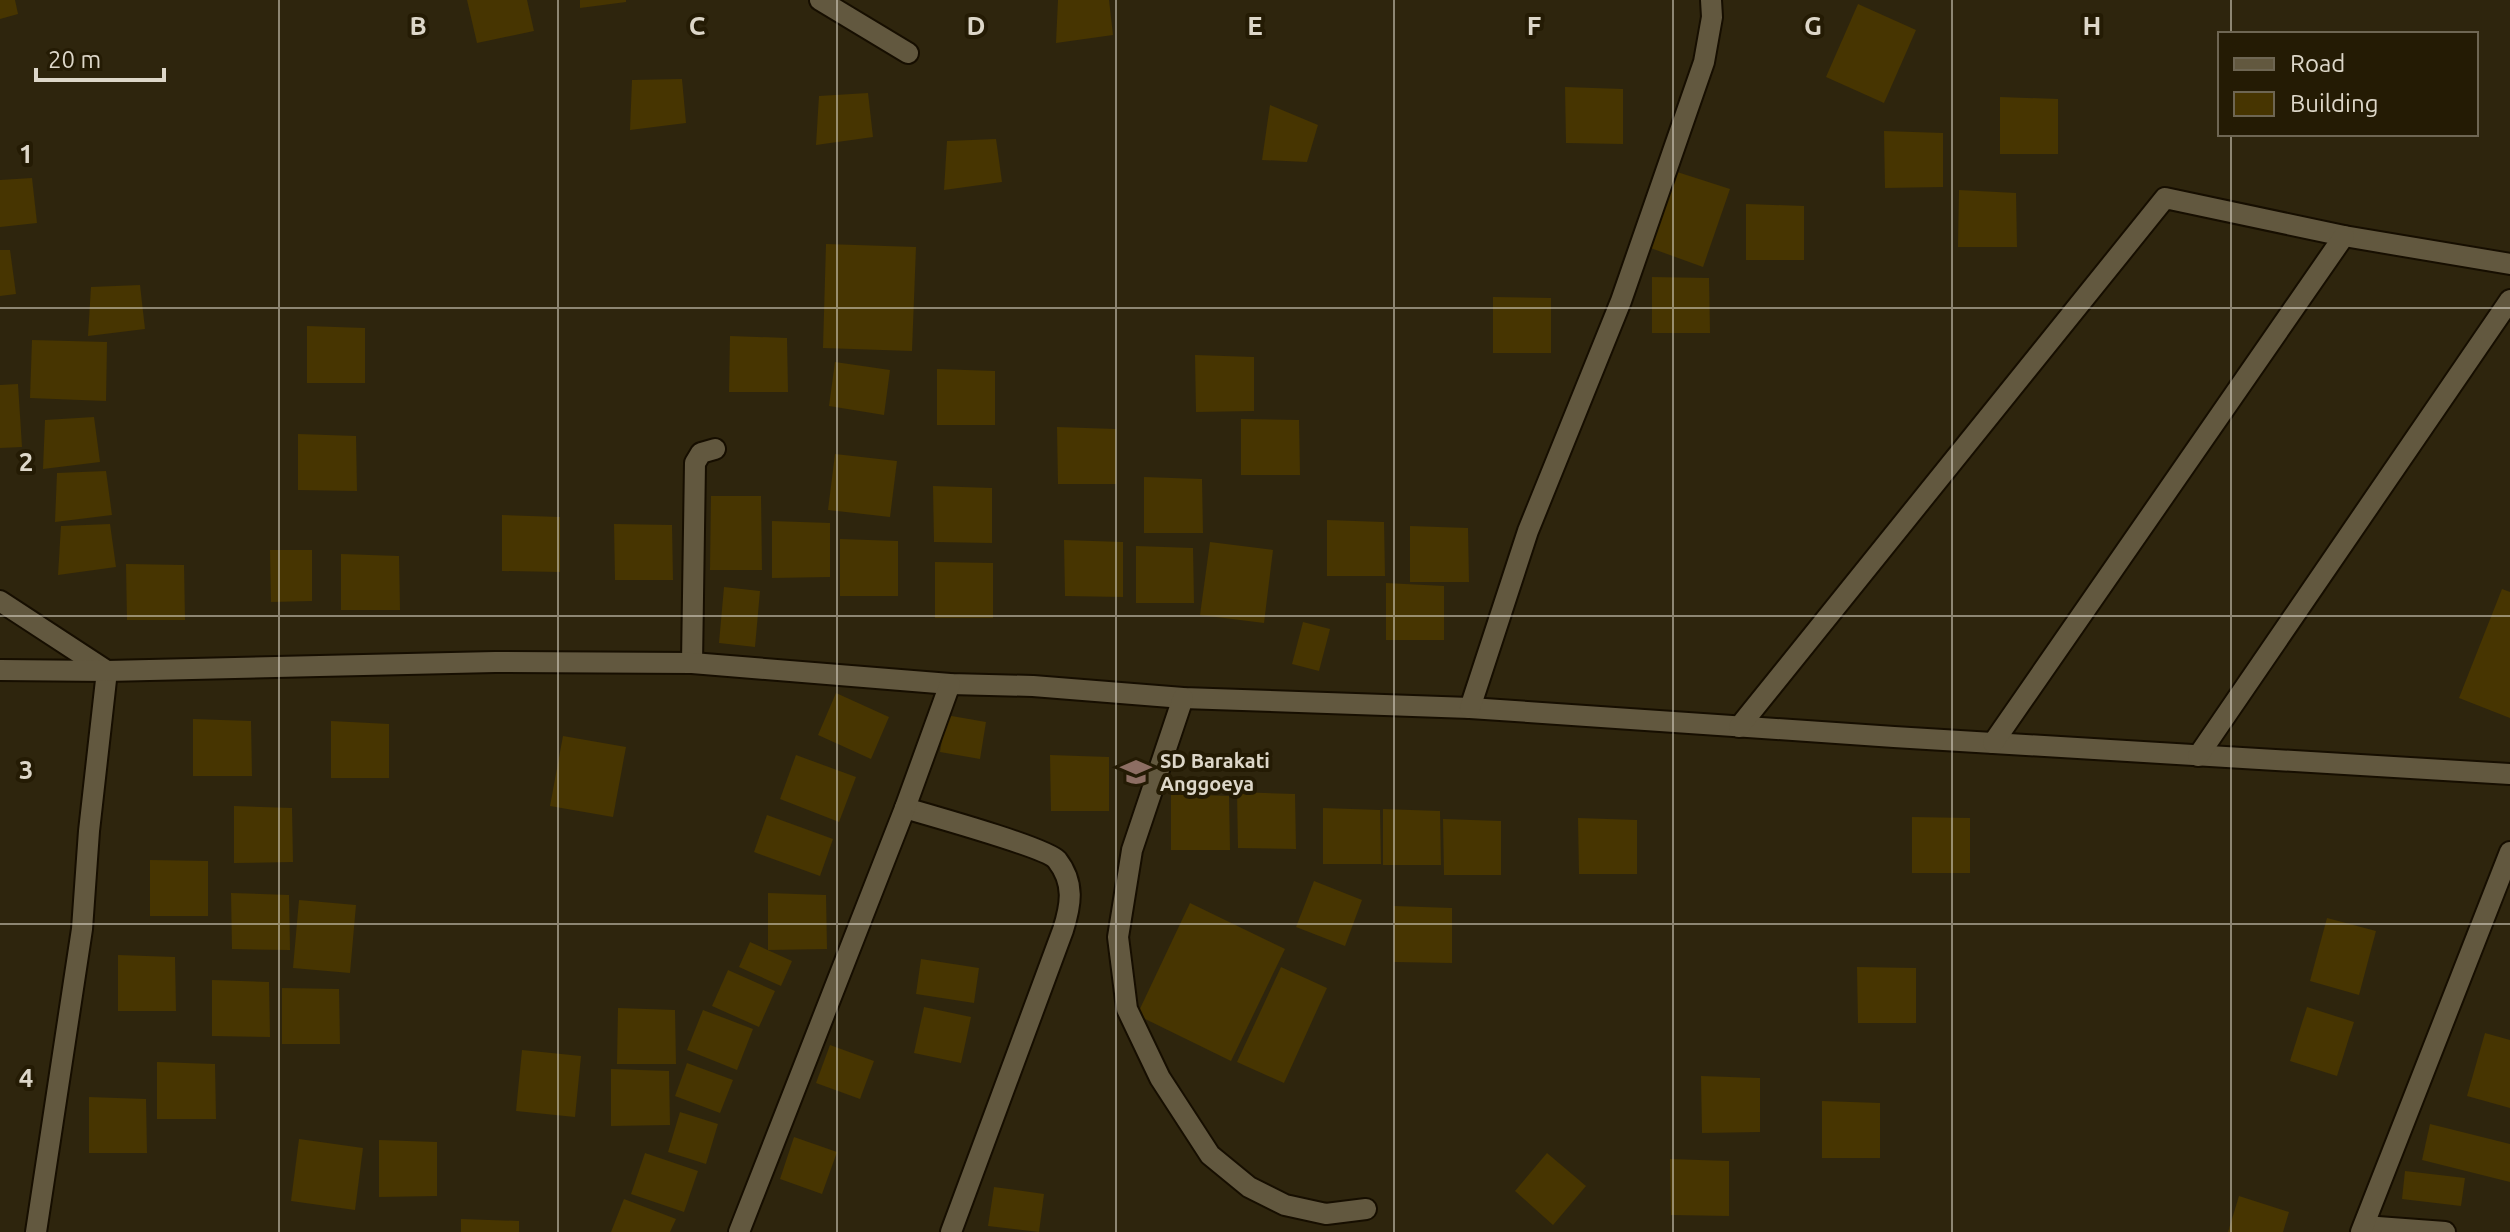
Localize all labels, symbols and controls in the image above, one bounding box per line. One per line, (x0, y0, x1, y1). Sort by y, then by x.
text: B (409, 11, 427, 40)
text: C (689, 11, 706, 40)
text: D (967, 11, 985, 40)
text: E (1247, 11, 1263, 40)
text: F (1527, 11, 1541, 40)
text: G (1804, 11, 1822, 40)
text: H (2083, 11, 2101, 40)
scale bar (36, 32, 164, 82)
legend (2218, 32, 2478, 136)
text: 20 m (48, 46, 101, 73)
text: Road (2290, 50, 2345, 77)
text: Building (2290, 90, 2378, 117)
text: 1 (19, 139, 33, 168)
text: 2 (19, 447, 33, 476)
place label: SD Barakati Anggoeya (1160, 749, 1270, 795)
text: 3 (19, 755, 33, 784)
school or university icon: SD Barakati Anggoeya (1119, 755, 1153, 789)
text: 4 (19, 1063, 33, 1092)

